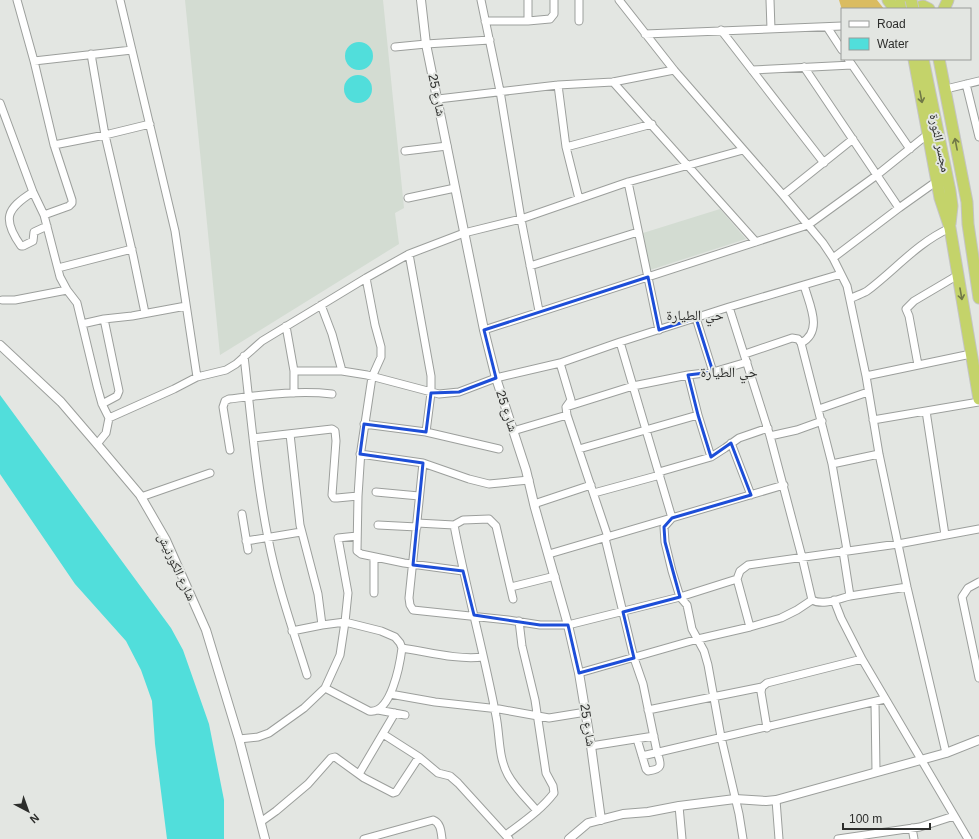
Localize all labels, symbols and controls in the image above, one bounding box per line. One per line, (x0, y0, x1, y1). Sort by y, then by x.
legend (841, 8, 971, 60)
text: Road (877, 17, 906, 31)
text: Water (877, 37, 909, 51)
street label: شارع 25 (423, 73, 449, 118)
one-way arrow (917, 90, 925, 103)
street label: مجسر الثورة (926, 113, 953, 174)
one-way arrow (952, 138, 960, 151)
one-way arrow (957, 287, 965, 300)
district label: حي الطيارة (666, 307, 724, 327)
district label: حي الطيارة (700, 364, 758, 384)
street label: شارع 25 (491, 388, 521, 434)
street label: شارع الكورنيش (153, 531, 199, 604)
street label: شارع 25 (575, 703, 599, 748)
north arrow (8, 791, 48, 831)
scale bar (843, 805, 930, 831)
text: N (28, 811, 41, 826)
text: 100 m (849, 812, 882, 826)

